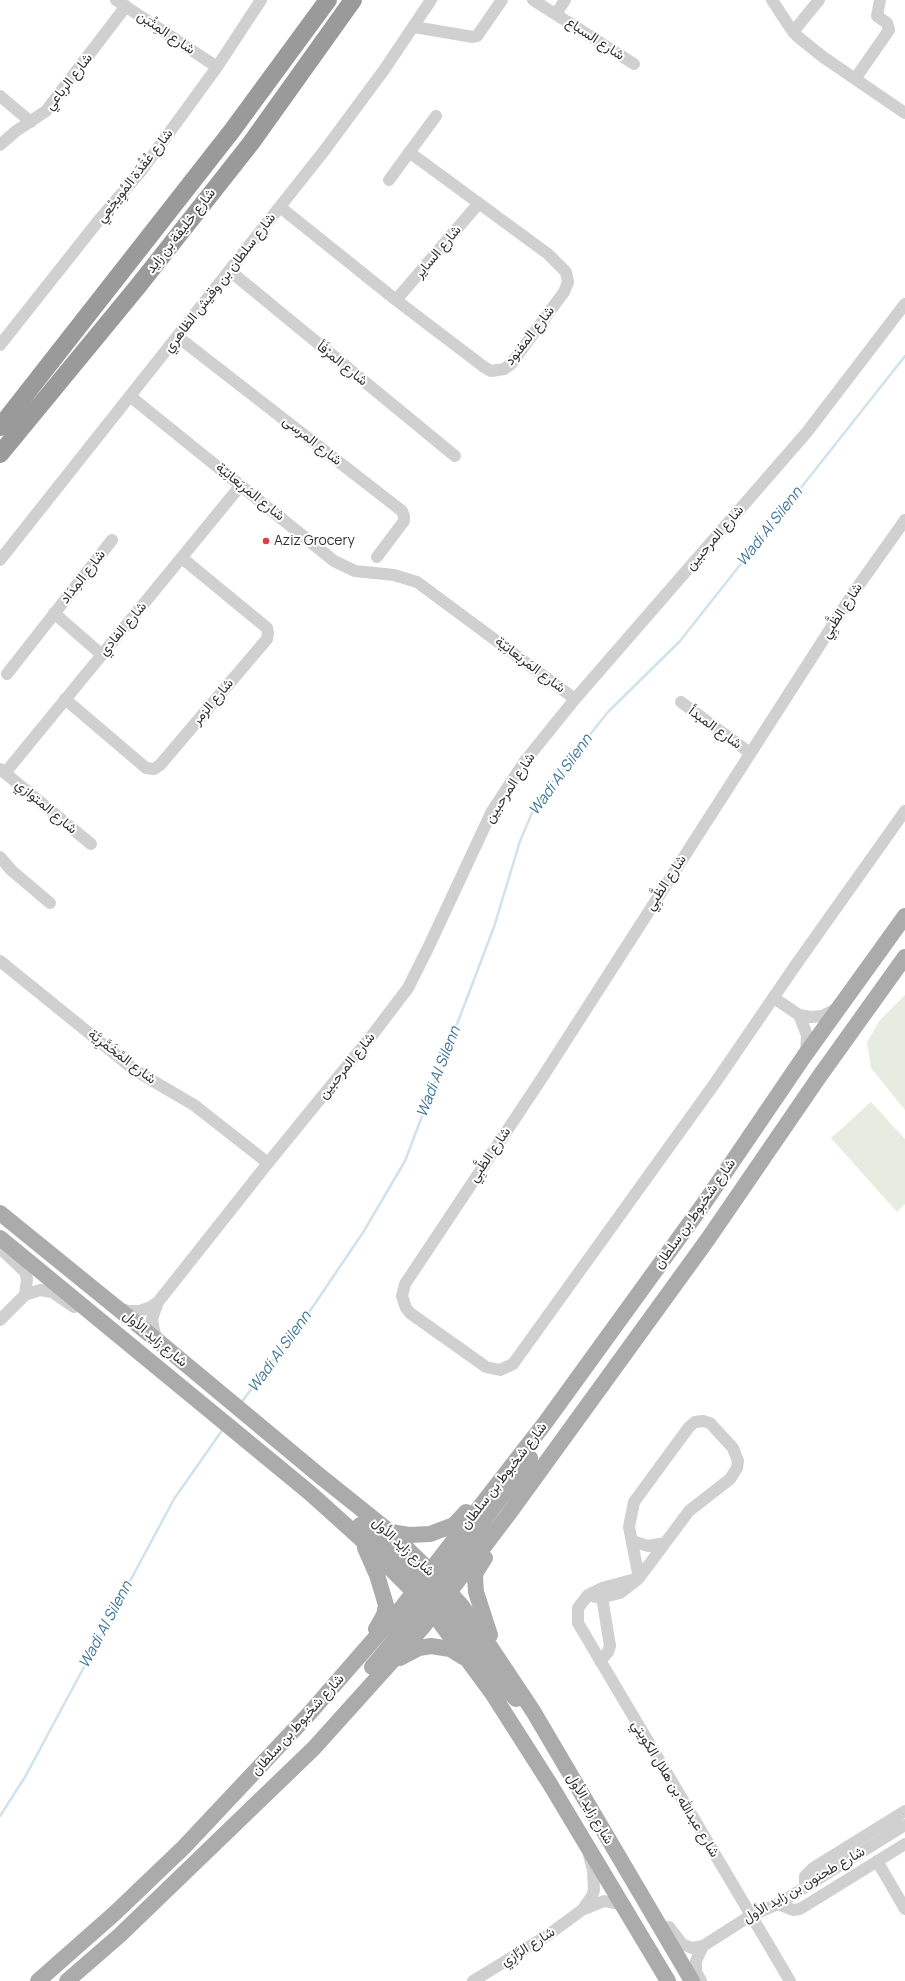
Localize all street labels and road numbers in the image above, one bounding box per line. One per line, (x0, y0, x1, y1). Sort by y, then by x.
street label: شارع المِثْبَن (134, 8, 198, 58)
street label: شارع السباع (562, 14, 628, 64)
street label: شارع الرباعي (42, 50, 96, 114)
street label: شارع عُقْدَة المُوِيجْعِي (93, 126, 177, 226)
street label: شارع خليفة بن زايد (143, 185, 219, 277)
street label: شارع سلطان بن وقيش الظاهري (160, 210, 280, 356)
street label: شارع الساير (411, 222, 465, 282)
street label: شارع المفنود (502, 303, 558, 369)
street label: شارع المرْفَأ (313, 338, 371, 390)
street label: شارع المرسى (279, 413, 345, 469)
street label: شارع المَربَعانِيّة (212, 459, 288, 525)
street label: شارع المرحبين (682, 502, 748, 574)
street label: شارع المِدَاد (57, 547, 109, 607)
street label: شارع الظَّبِي (818, 580, 866, 642)
street label: شارع الفادي (96, 599, 150, 659)
street label: شارع المَربَعانِيّة (492, 633, 568, 697)
street label: شارع الزمر (189, 675, 237, 729)
street label: شارع المبدأ (685, 703, 745, 753)
street label: شارع المرحبين (481, 750, 539, 826)
street label: شارع المتوازي (12, 776, 80, 838)
street label: شارع الظَّبِي (642, 852, 690, 914)
street label: شارع المْخَمَّرِيَّة (85, 1026, 159, 1088)
street label: شارع المرحبين (315, 1029, 379, 1103)
street label: شارع الظَّبِي (465, 1124, 515, 1186)
street label: شارع شخبوط بن سلطان (651, 1156, 739, 1272)
street label: شارع زايد الأول (119, 1307, 191, 1371)
street label: شارع شخبوط بن سلطان (457, 1419, 551, 1533)
street label: شارع زايد الأول (368, 1514, 438, 1580)
street label: شارع شخبوط بن سلطان (248, 1671, 348, 1779)
street label: شارع عبدالله بن هلال الكويتي (627, 1717, 723, 1861)
street label: شارع زايد الأول (563, 1771, 617, 1847)
street label: شارع طحنون بن زايد الأول (740, 1843, 868, 1927)
street label: شارع الرَّازِي (498, 1924, 558, 1970)

